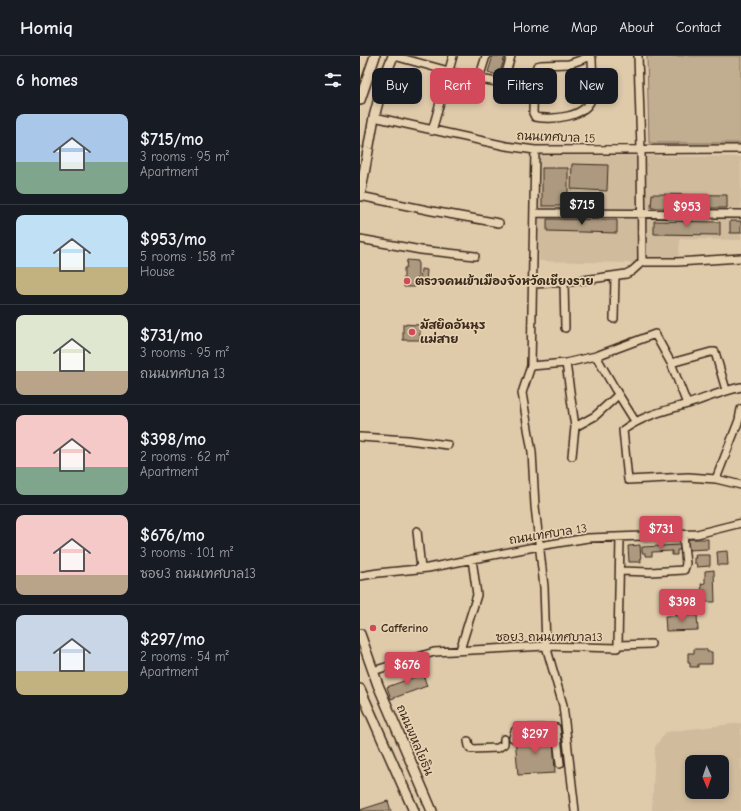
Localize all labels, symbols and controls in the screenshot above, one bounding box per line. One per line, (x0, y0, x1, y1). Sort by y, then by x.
text: Homiq (20, 17, 73, 39)
text: Home (513, 19, 549, 36)
text: Map (571, 19, 597, 36)
text: About (619, 19, 654, 36)
text: Contact (676, 19, 721, 36)
chip: Buy (372, 68, 422, 104)
chip: Rent (430, 68, 485, 104)
chip: Filters (493, 68, 557, 104)
chip: New (565, 68, 618, 104)
icon: filters (322, 69, 344, 91)
text: 6 homes (16, 71, 78, 90)
street label: ถนนเทศบาล 15 (516, 129, 596, 145)
icon: home (48, 130, 96, 178)
text: $715/mo (140, 130, 203, 149)
text: 3 rooms · 95 m² (140, 149, 229, 164)
text: Apartment (140, 164, 198, 179)
pin: $715 (558, 192, 606, 226)
pin: $953 (663, 194, 711, 228)
text: $715 (569, 197, 595, 212)
text: $953 (673, 199, 701, 214)
text: $953/mo (140, 230, 206, 249)
icon: home (48, 231, 96, 279)
text: 5 rooms · 158 m² (140, 249, 234, 264)
text: House (140, 264, 175, 279)
place label: ตรวจคนเข้าเมืองจังหวัดเชียงราย (415, 273, 594, 288)
marker: ตรวจคนเข้าเมืองจังหวัดเชียงราย (402, 276, 412, 286)
place label: มัสยิดอันนุร แม่สาย (420, 318, 486, 346)
text: $731/mo (140, 326, 203, 345)
marker: มัสยิดอันนุร แม่สาย (407, 327, 417, 337)
icon: home (48, 331, 96, 379)
text: 3 rooms · 95 m² (140, 345, 229, 360)
text: ถนนเทศบาล 13 (140, 366, 225, 381)
text: $398/mo (140, 430, 206, 449)
icon: home (48, 431, 96, 479)
text: 2 rooms · 62 m² (140, 449, 229, 464)
text: Apartment (140, 464, 198, 479)
pin: $731 (637, 516, 685, 550)
street label: ถนนเทศบาล 13 (508, 521, 588, 547)
text: $731 (648, 521, 674, 536)
text: $676/mo (140, 526, 205, 545)
icon: home (48, 531, 96, 579)
text: 3 rooms · 101 m² (140, 545, 233, 560)
text: ซอย3 ถนนเทศบาล13 (140, 566, 256, 581)
pin: $398 (658, 589, 706, 623)
text: $398 (668, 594, 696, 609)
place label: Cafferino (381, 621, 428, 635)
marker: Cafferino (368, 623, 378, 633)
text: $297/mo (140, 630, 205, 649)
street label: ซอย3 ถนนเทศบาล13 (496, 630, 602, 644)
icon: home (48, 631, 96, 679)
text: 2 rooms · 54 m² (140, 649, 229, 664)
pin: $676 (383, 652, 431, 686)
text: $676 (394, 657, 420, 672)
text: Apartment (140, 664, 198, 679)
street label: ถนนพหลโยธิน (394, 702, 437, 778)
pin: $297 (511, 721, 559, 755)
text: $297 (522, 726, 548, 741)
north arrow (685, 755, 729, 799)
map controls (685, 755, 729, 799)

